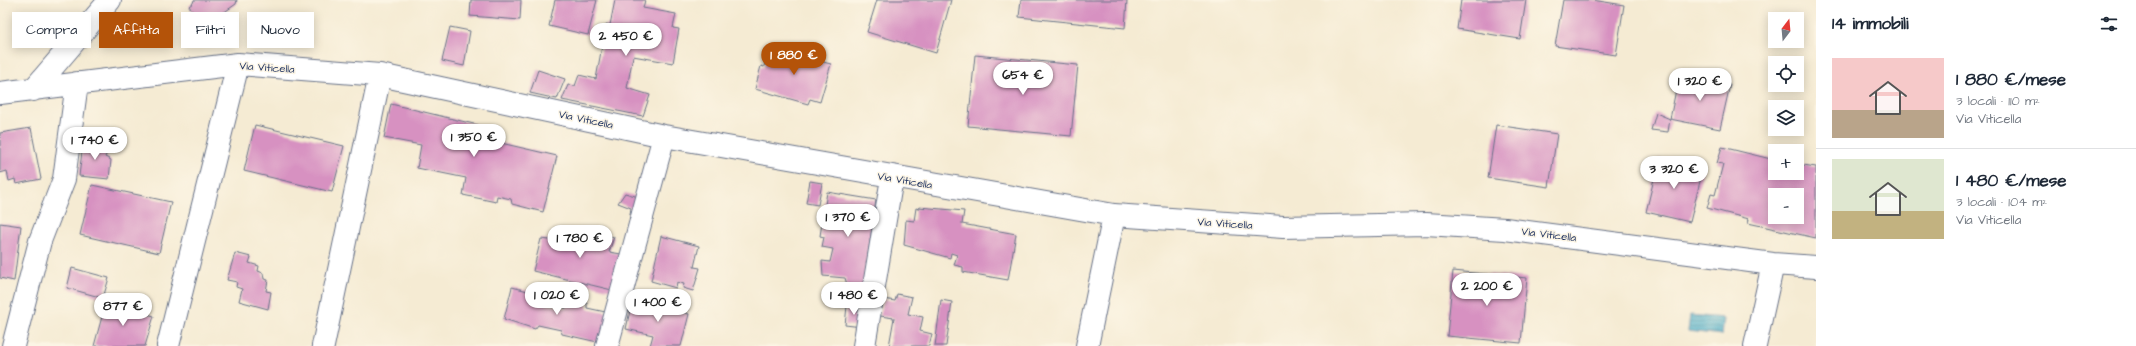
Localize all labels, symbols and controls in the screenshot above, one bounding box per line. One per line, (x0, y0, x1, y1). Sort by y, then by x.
chip: Compra (12, 12, 91, 48)
chip: Affitta (99, 12, 173, 48)
chip: Filtri (181, 12, 239, 48)
chip: Nuovo (247, 12, 314, 48)
north arrow (1768, 12, 1804, 48)
map controls (1768, 12, 1804, 224)
text: 14 immobili (1832, 12, 1909, 36)
icon: filters (2098, 13, 2120, 35)
pin: 2 450 € (589, 23, 663, 57)
text: 2 450 € (599, 27, 653, 45)
pin: 1 880 € (757, 42, 831, 76)
text: 1 880 € (770, 46, 818, 64)
button: locate (1768, 56, 1804, 92)
street label: Via Viticella (239, 58, 295, 77)
pin: 654 € (995, 62, 1051, 96)
text: 654 € (1002, 66, 1044, 84)
pin: 1 320 € (1663, 68, 1737, 102)
text: 1 880 €/mese (1956, 68, 2066, 92)
text: 1 320 € (1678, 72, 1722, 90)
icon: home (1864, 74, 1912, 122)
text: 3 locali · 110 m² (1956, 92, 2040, 110)
button: layers (1768, 100, 1804, 136)
street label: Via Viticella (557, 106, 615, 133)
text: Via Viticella (1956, 110, 2021, 128)
pin: 1 350 € (437, 124, 511, 158)
pin: 1 740 € (58, 127, 132, 161)
text: 1 350 € (451, 128, 497, 146)
text: 1 740 € (71, 131, 119, 149)
button: + (1768, 144, 1804, 180)
pin: 3 320 € (1637, 156, 1711, 190)
text: 3 320 € (1649, 160, 1699, 178)
street label: Via Viticella (876, 168, 934, 193)
text: 1 480 €/mese (1956, 169, 2067, 193)
icon: home (1864, 175, 1912, 223)
button: − (1768, 188, 1804, 224)
text: 3 locali · 104 m² (1956, 193, 2047, 211)
pin: 1 370 € (811, 204, 885, 238)
text: 1 370 € (825, 208, 871, 226)
text: Via Viticella (1956, 211, 2021, 229)
street label: Via Viticella (1197, 214, 1253, 233)
street label: Via Viticella (1521, 224, 1578, 245)
pin: 1 780 € (543, 225, 617, 259)
text: 1 780 € (556, 229, 604, 247)
pin: 2 200 € (1450, 273, 1524, 307)
text: 2 200 € (1461, 277, 1513, 295)
pin: 1 020 € (520, 282, 594, 316)
pin: 1 480 € (817, 282, 891, 316)
text: 1 020 € (534, 286, 580, 304)
text: 1 480 € (830, 286, 878, 304)
pin: 1 400 € (621, 289, 695, 323)
pin: 877 € (95, 293, 151, 327)
text: 1 400 € (634, 293, 682, 311)
text: 877 € (103, 297, 143, 315)

